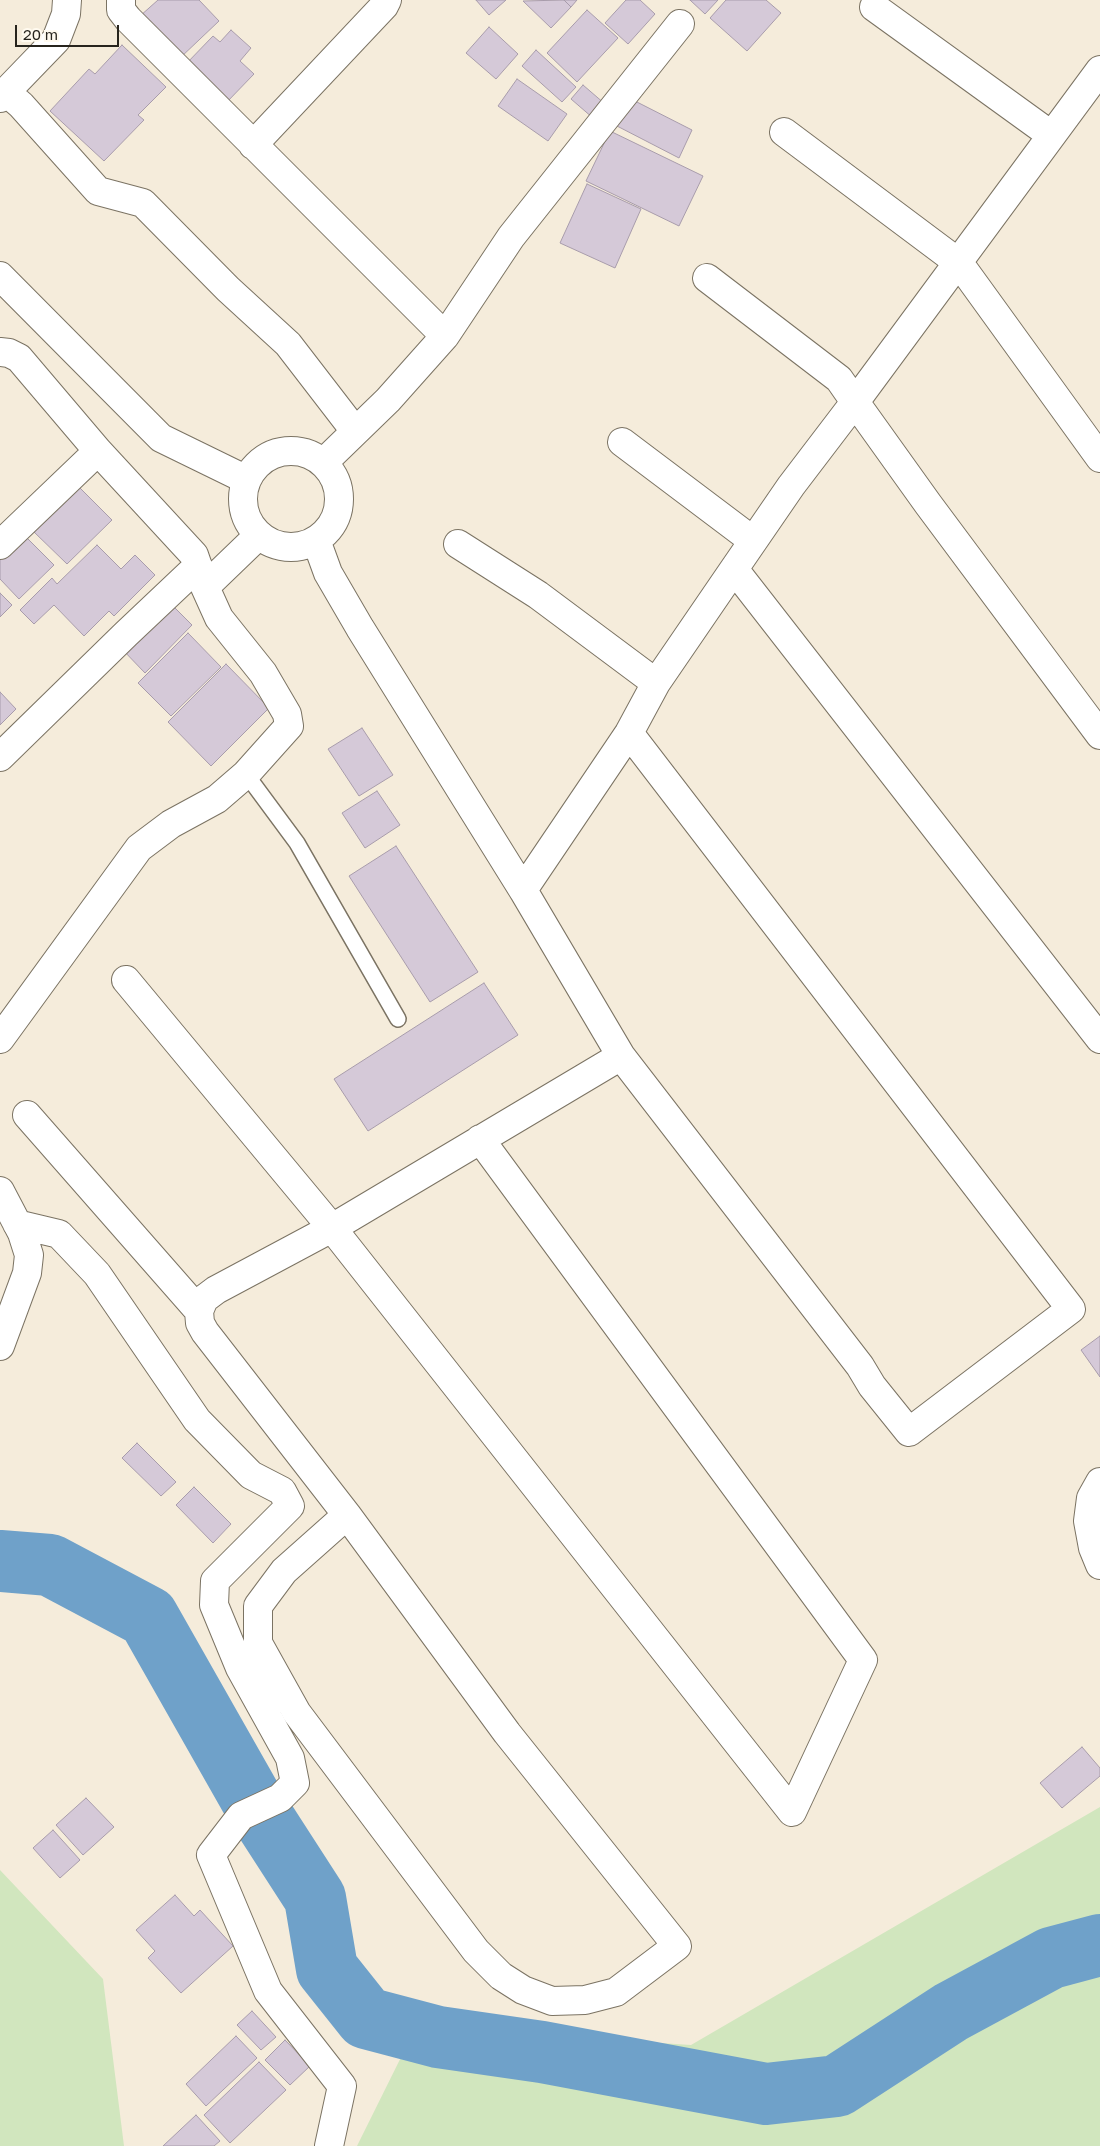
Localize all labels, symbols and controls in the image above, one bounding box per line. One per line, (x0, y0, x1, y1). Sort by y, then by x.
scale bar (18, 15, 121, 47)
text: 20 m (23, 25, 58, 43)

